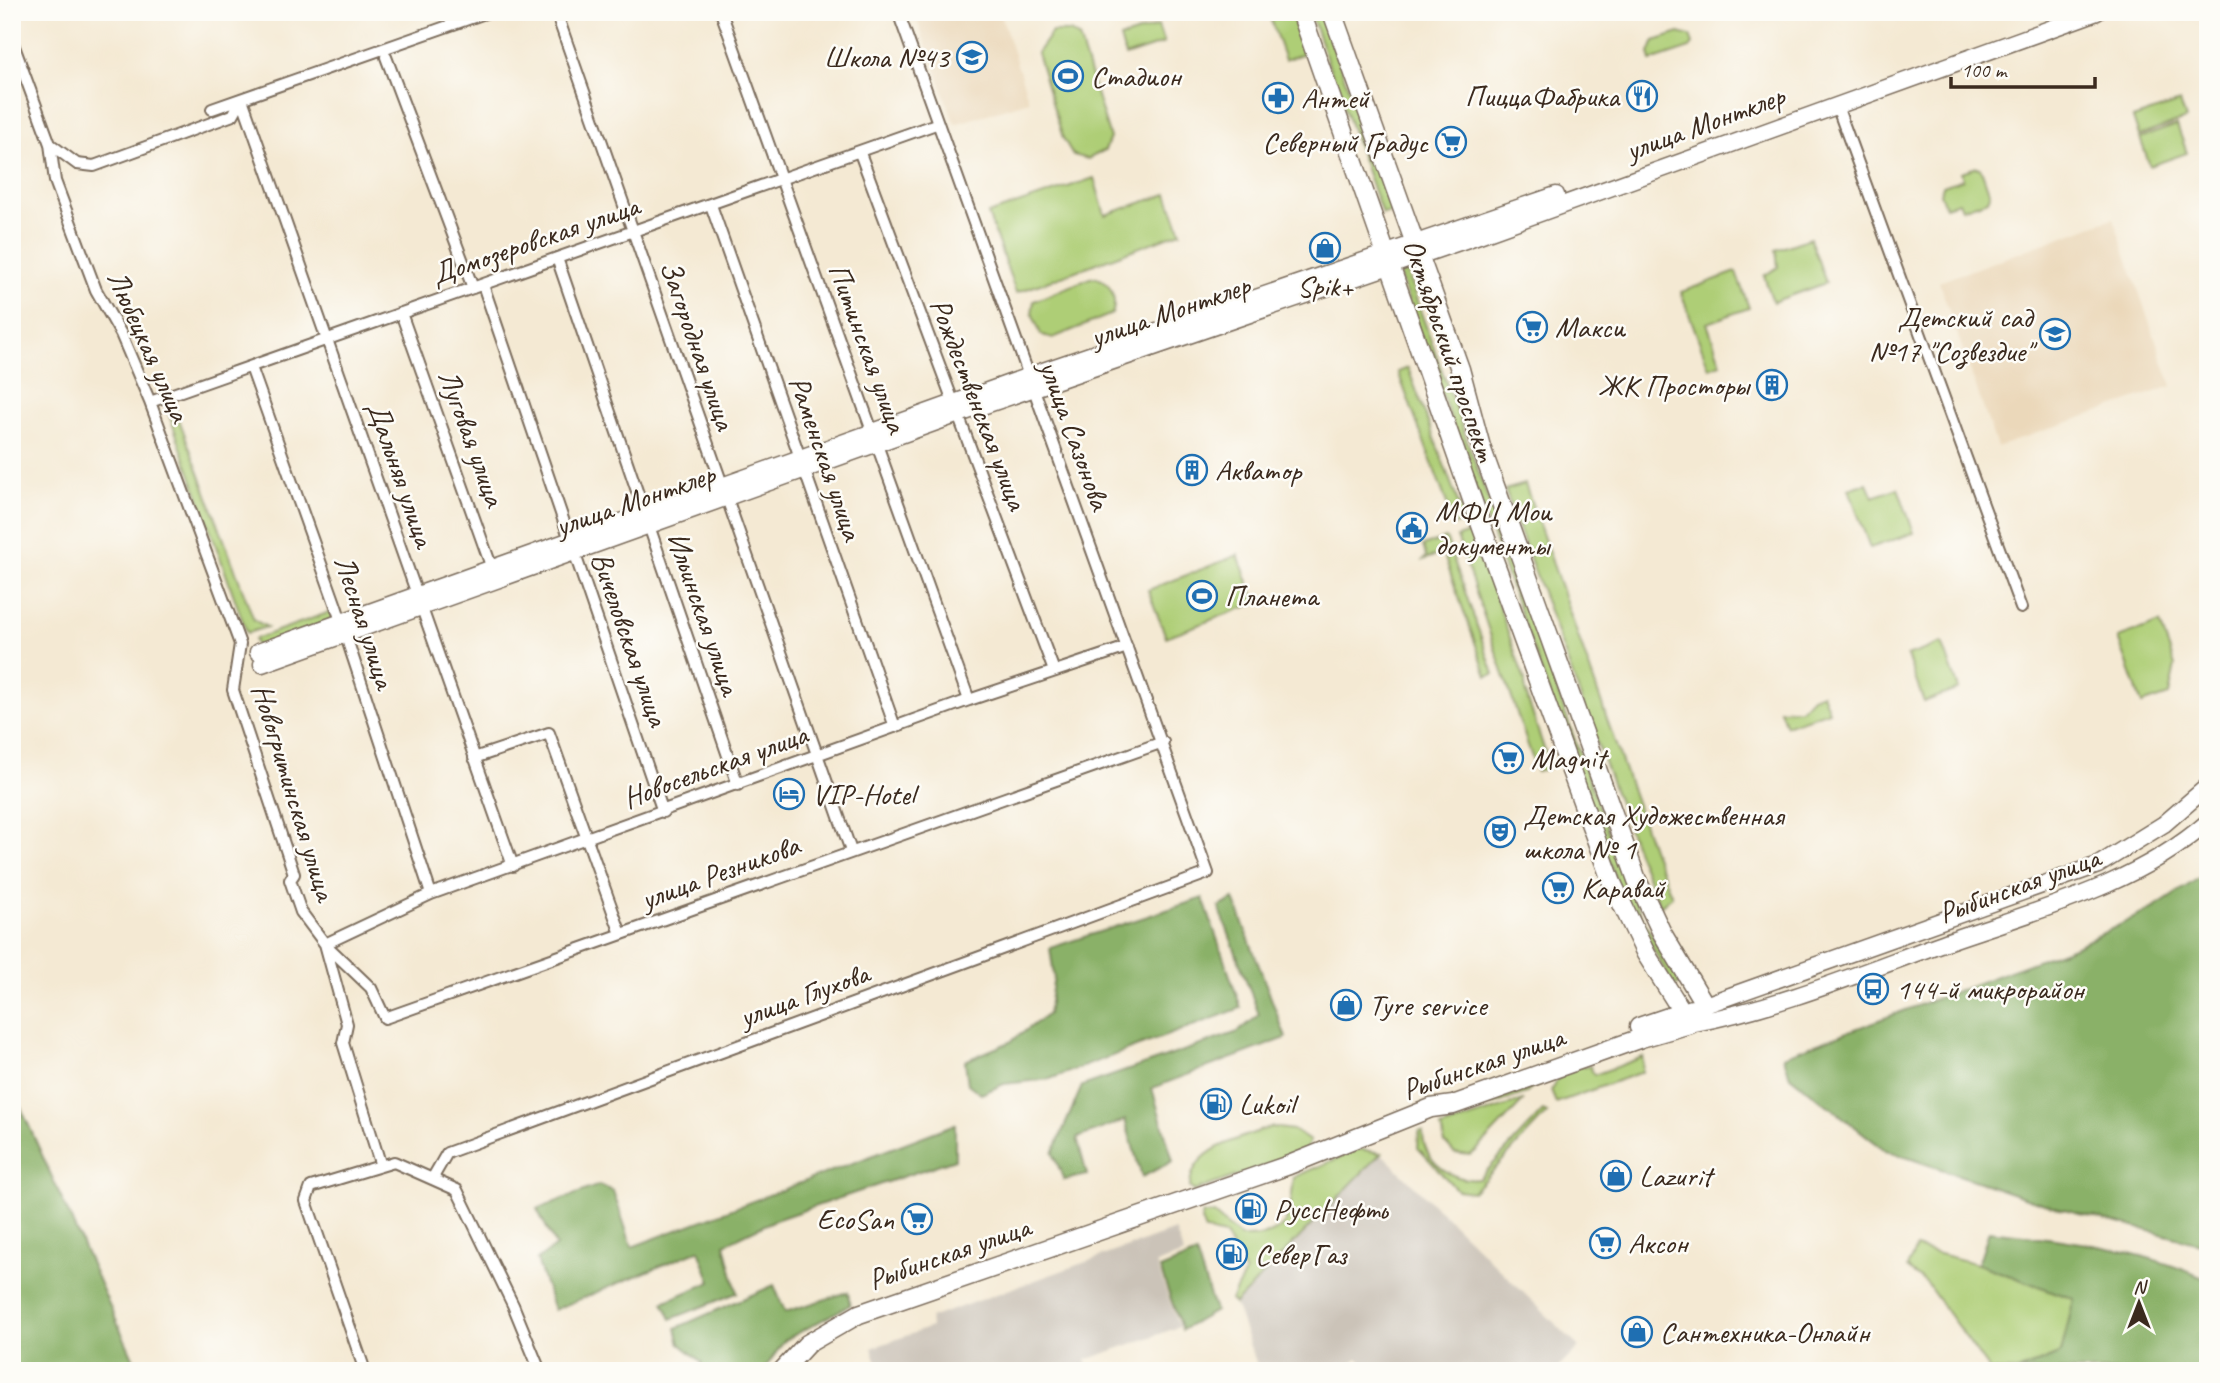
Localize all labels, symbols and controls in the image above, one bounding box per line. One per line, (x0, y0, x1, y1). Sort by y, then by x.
place label: Школа №43 (824, 38, 951, 76)
school or university icon: Школа №43 (955, 40, 989, 74)
scale bar (1951, 46, 2094, 90)
place label: Стадион (1091, 57, 1183, 95)
text: 100 m (1961, 57, 2008, 83)
sports icon: Стадион (1051, 59, 1085, 93)
street label: улица Монтклер (1618, 76, 1791, 170)
place label: ПиццаФабрика (1465, 77, 1621, 115)
place label: Антей (1301, 79, 1371, 117)
restaurant icon: ПиццаФабрика (1625, 79, 1659, 113)
pharmacy icon: Антей (1261, 81, 1295, 115)
place label: Северный Градус (1262, 123, 1429, 161)
supermarket icon: Северный Градус (1434, 125, 1468, 159)
street label: Домозеровская улица (426, 186, 646, 293)
shop icon: Spik+ (1308, 231, 1342, 265)
street label: Октябрьский проспект (1394, 234, 1506, 467)
street label: Загородная улица (651, 255, 745, 437)
street label: Питинская улица (820, 258, 917, 440)
street label: Любецкая улица (99, 264, 200, 429)
street label: улица Монтклер (1083, 265, 1256, 357)
place label: Spik+ (1297, 267, 1355, 305)
street label: Рождественская улица (921, 293, 1037, 517)
place label: Детский сад №17 "Созвездие" (1869, 298, 2038, 370)
place label: Макси (1555, 308, 1626, 346)
supermarket icon: Макси (1515, 310, 1549, 344)
school or university icon: Детский сад №17 "Созвездие" (2038, 317, 2072, 351)
street label: улица Сазонова (1030, 353, 1120, 517)
street label: Луговая улица (430, 365, 515, 513)
place label: ЖК Просторы (1598, 366, 1751, 404)
building icon: ЖК Просторы (1755, 368, 1789, 402)
street label: Раменская улица (780, 371, 872, 547)
street label: Дальняя улица (358, 396, 444, 554)
place label: Акватор (1215, 451, 1303, 489)
building icon: Акватор (1175, 453, 1209, 487)
street label: улица Монтклер (548, 454, 721, 546)
place label: МФЦ Мои документы (1435, 492, 1553, 564)
public building icon: МФЦ Мои документы (1395, 511, 1429, 545)
street label: Ильинская улица (658, 526, 751, 702)
street label: Вичеловская улица (583, 547, 678, 733)
street label: Лесная улица (326, 551, 405, 696)
place label: Планета (1225, 577, 1320, 615)
sports icon: Планета (1185, 579, 1219, 613)
street label: Новогритинская улица (243, 679, 346, 907)
street label: Новосельская улица (618, 714, 814, 817)
place label: Magnit (1531, 739, 1609, 777)
supermarket icon: Magnit (1491, 741, 1525, 775)
place label: VIP-Hotel (812, 775, 920, 813)
hotel icon: VIP-Hotel (772, 777, 806, 811)
place label: Детская Художественная школа № 1 (1523, 796, 1786, 868)
theatre icon: Детская Художественная школа № 1 (1483, 815, 1517, 849)
street label: улица Резникова (634, 825, 806, 919)
street label: Рыбинская улица (1933, 837, 2107, 932)
place label: Каравай (1581, 869, 1666, 907)
supermarket icon: Каравай (1541, 871, 1575, 905)
street label: улица Глухова (732, 953, 876, 1037)
place label: 144-й микрорайон (1896, 970, 2086, 1008)
bus stop icon: 144-й микрорайон (1856, 972, 1890, 1006)
place label: Tyre service (1369, 986, 1489, 1024)
shop icon: Tyre service (1329, 988, 1363, 1022)
street label: Рыбинская улица (1397, 1017, 1572, 1108)
place label: Lukoil (1239, 1085, 1299, 1123)
fuel station icon: Lukoil (1199, 1087, 1233, 1121)
place label: Lazurit (1639, 1157, 1716, 1195)
shop icon: Lazurit (1599, 1159, 1633, 1193)
place label: РуссНефть (1274, 1190, 1389, 1228)
fuel station icon: РуссНефть (1234, 1192, 1268, 1226)
place label: EcoSan (817, 1200, 894, 1238)
supermarket icon: EcoSan (900, 1202, 934, 1236)
street label: Рыбинская улица (863, 1207, 1038, 1298)
place label: Аксон (1628, 1224, 1690, 1262)
supermarket icon: Аксон (1588, 1226, 1622, 1260)
place label: СеверГаз (1255, 1235, 1348, 1273)
fuel station icon: СеверГаз (1215, 1237, 1249, 1271)
north arrow (2104, 1268, 2174, 1338)
text: N (2133, 1275, 2148, 1299)
place label: Сантехника-Онлайн (1660, 1313, 1871, 1351)
shop icon: Сантехника-Онлайн (1620, 1315, 1654, 1349)

